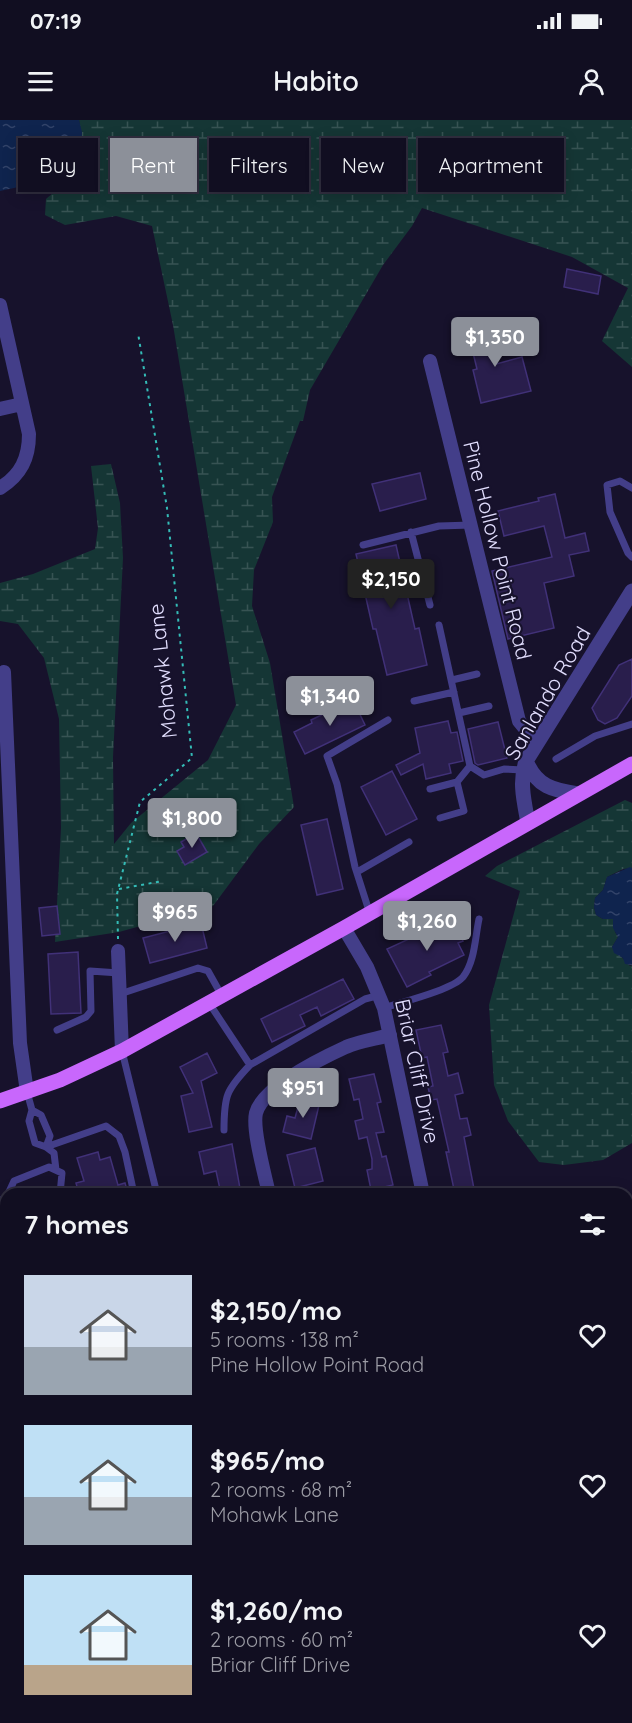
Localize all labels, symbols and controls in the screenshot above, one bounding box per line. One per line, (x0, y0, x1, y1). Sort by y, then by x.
text: 07:19 (30, 7, 82, 35)
text: Habito (273, 64, 359, 98)
icon: menu (24, 65, 57, 98)
icon: person (575, 65, 608, 98)
chip: Buy (18, 138, 98, 192)
chip: Rent (110, 138, 197, 192)
chip: Filters (209, 138, 309, 192)
chip: New (321, 138, 406, 192)
chip: Apartment (418, 138, 564, 192)
pin: $1,350 (446, 317, 544, 368)
text: $1,350 (465, 324, 525, 349)
street label: Pine Hollow Point Road (458, 438, 538, 662)
pin: $2,150 (342, 559, 440, 610)
text: $2,150 (362, 566, 421, 591)
street label: Mohawk Lane (142, 602, 182, 740)
street label: Sanlando Road (498, 622, 596, 764)
pin: $1,340 (281, 676, 379, 727)
text: $1,340 (300, 683, 360, 708)
pin: $1,800 (143, 798, 241, 849)
text: $1,800 (162, 805, 222, 830)
pin: $965 (139, 892, 211, 943)
text: $965 (152, 899, 198, 924)
pin: $1,260 (378, 901, 476, 952)
text: $1,260 (397, 908, 457, 933)
street label: Briar Cliff Drive (390, 996, 446, 1146)
pin: $951 (267, 1068, 339, 1119)
text: $951 (282, 1075, 324, 1100)
text: 7 homes (24, 1208, 129, 1241)
icon: filters (576, 1208, 609, 1241)
text: $2,150/mo (210, 1294, 342, 1327)
icon: home (72, 1299, 144, 1371)
icon: heart (576, 1319, 609, 1352)
text: 5 rooms · 138 m² (210, 1327, 359, 1352)
text: Pine Hollow Point Road (210, 1352, 424, 1377)
text: $965/mo (210, 1444, 325, 1477)
icon: home (72, 1449, 144, 1521)
icon: heart (576, 1469, 609, 1502)
text: 2 rooms · 68 m² (210, 1477, 352, 1502)
text: Mohawk Lane (210, 1502, 339, 1527)
text: $1,260/mo (210, 1594, 343, 1627)
icon: home (72, 1599, 144, 1671)
icon: heart (576, 1619, 609, 1652)
text: 2 rooms · 60 m² (210, 1627, 353, 1652)
text: Briar Cliff Drive (210, 1652, 350, 1677)

